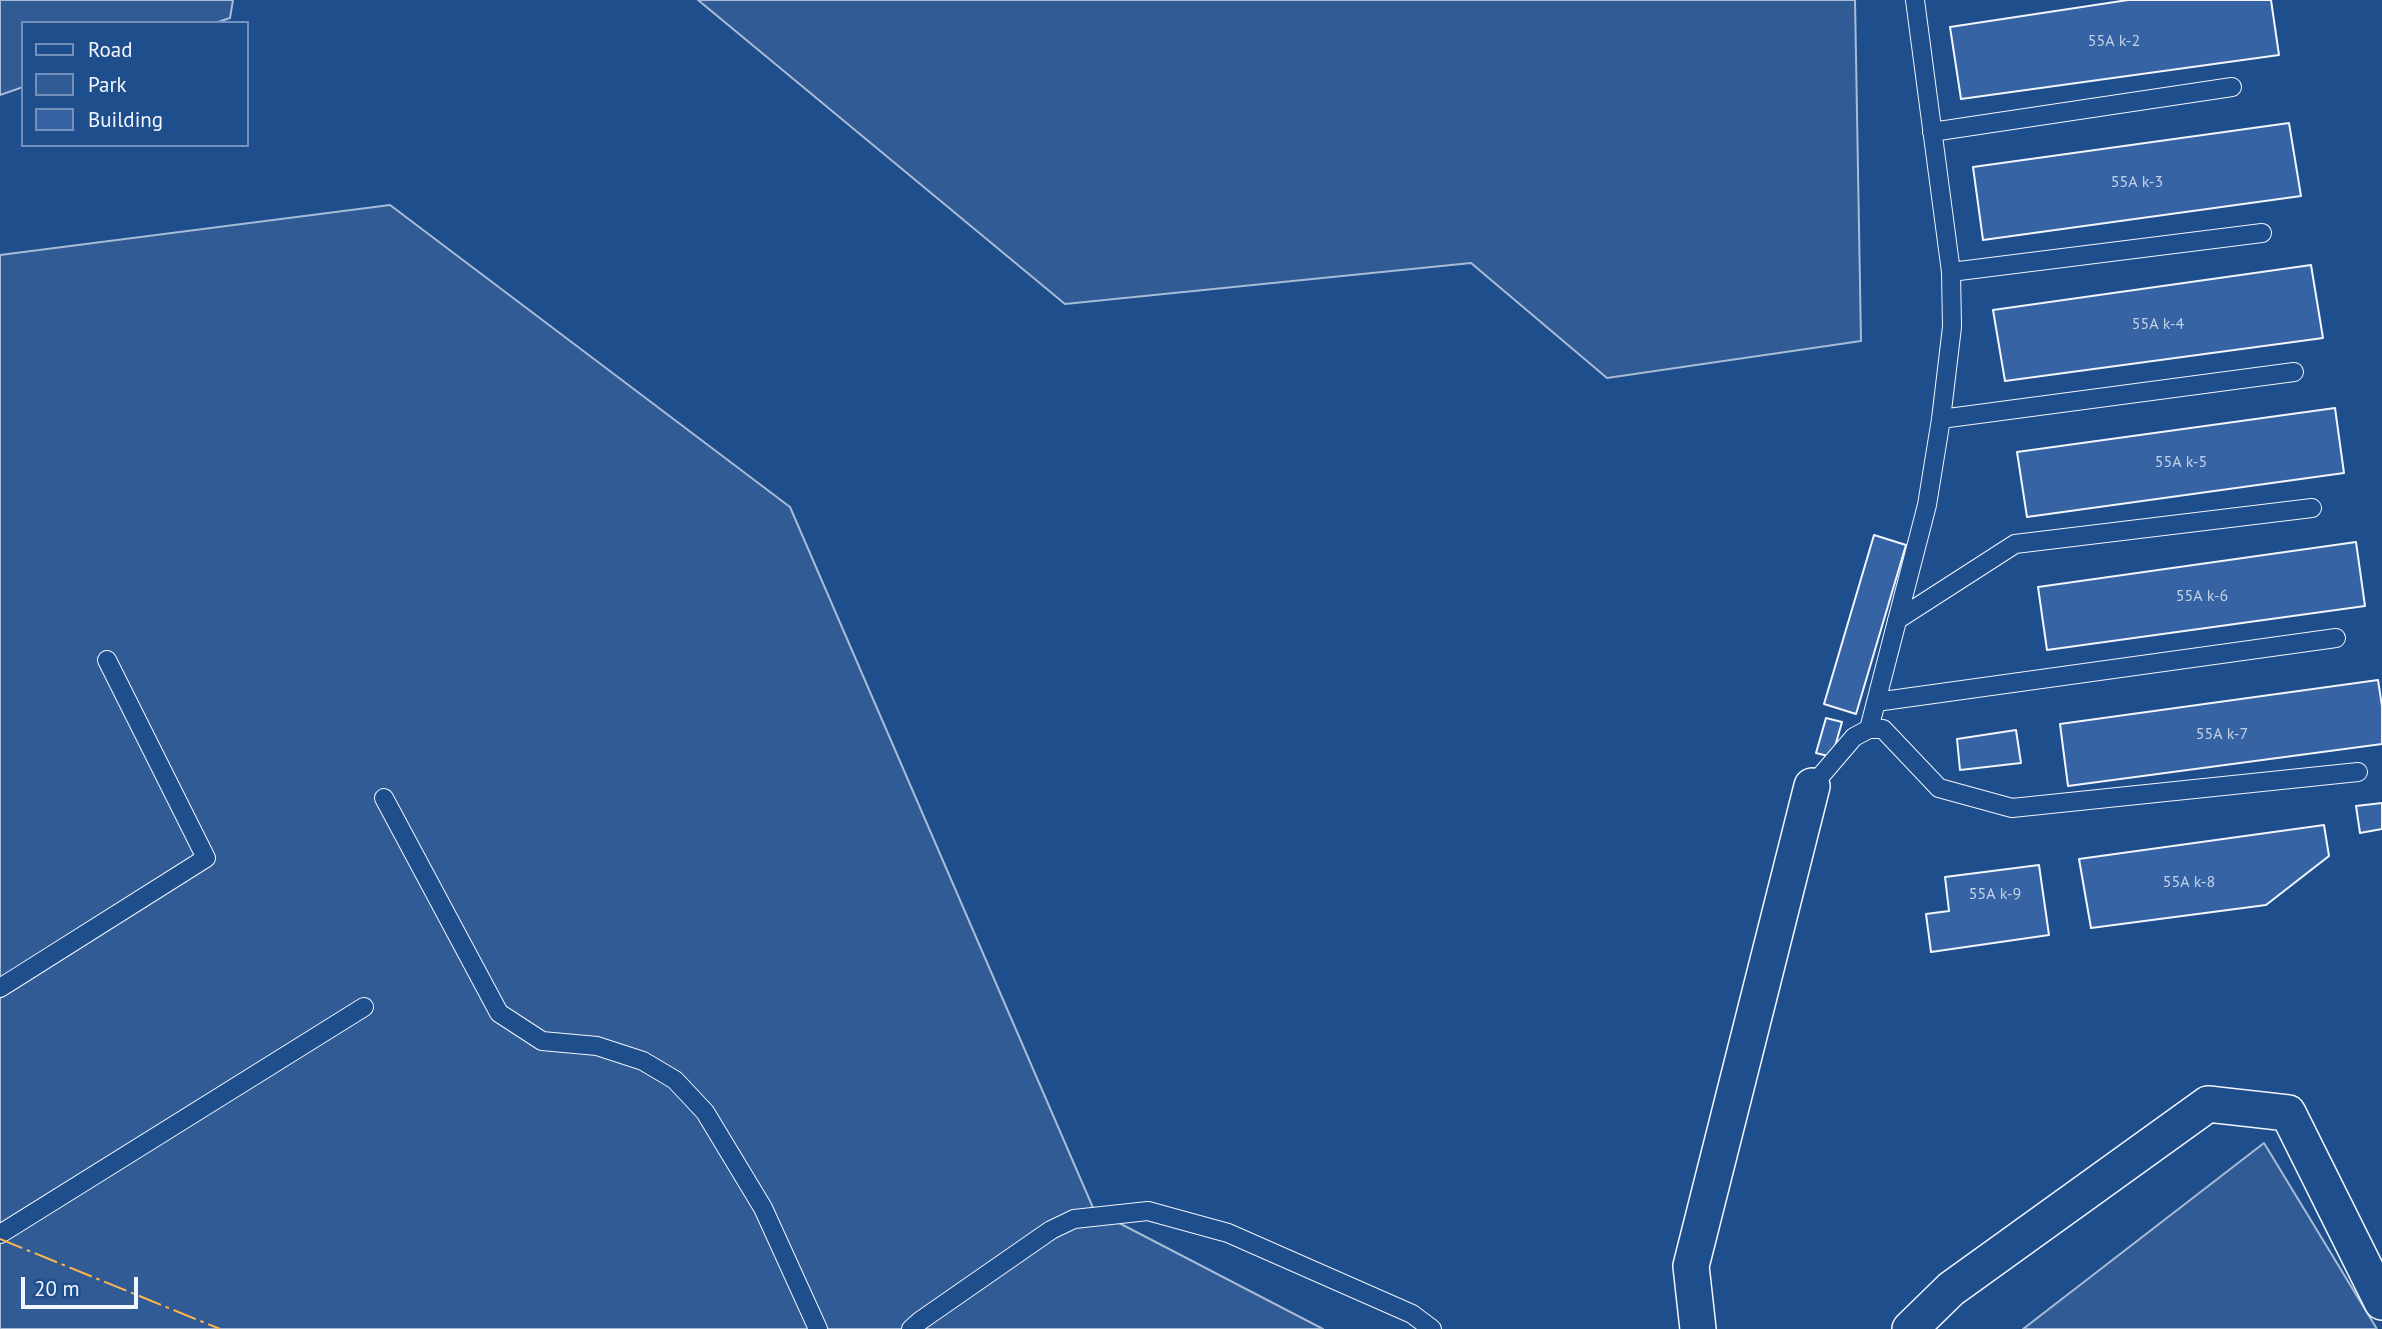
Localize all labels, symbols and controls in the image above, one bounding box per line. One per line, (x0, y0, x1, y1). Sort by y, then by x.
legend (21, 21, 248, 147)
house number: 55A k-2 (2088, 31, 2140, 51)
text: Road (88, 36, 132, 63)
text: Park (88, 71, 127, 98)
text: Building (88, 106, 163, 133)
house number: 55A k-3 (2111, 172, 2163, 192)
house number: 55A k-4 (2132, 314, 2184, 334)
house number: 55A k-5 (2155, 452, 2207, 472)
house number: 55A k-6 (2176, 586, 2228, 606)
house number: 55A k-7 (2196, 724, 2248, 744)
house number: 55A k-8 (2163, 872, 2215, 892)
house number: 55A k-9 (1969, 884, 2021, 904)
scale bar (24, 1262, 142, 1306)
text: 20 m (34, 1275, 80, 1302)

